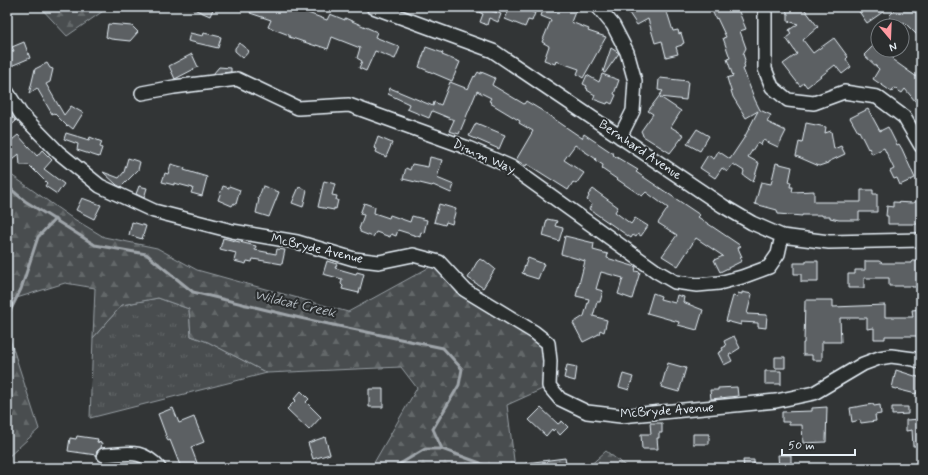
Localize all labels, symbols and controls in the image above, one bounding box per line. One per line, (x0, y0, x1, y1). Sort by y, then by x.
north arrow (870, 18, 910, 58)
text: N (887, 39, 899, 54)
street label: Bernhard Avenue (595, 116, 685, 184)
street label: Dimm Way (450, 136, 518, 178)
street label: McBryde Avenue (269, 230, 365, 268)
water label: Wildcat Creek (253, 286, 339, 322)
street label: McBryde Avenue (620, 399, 715, 423)
scale bar (782, 431, 855, 457)
text: 50 m (788, 438, 815, 454)

